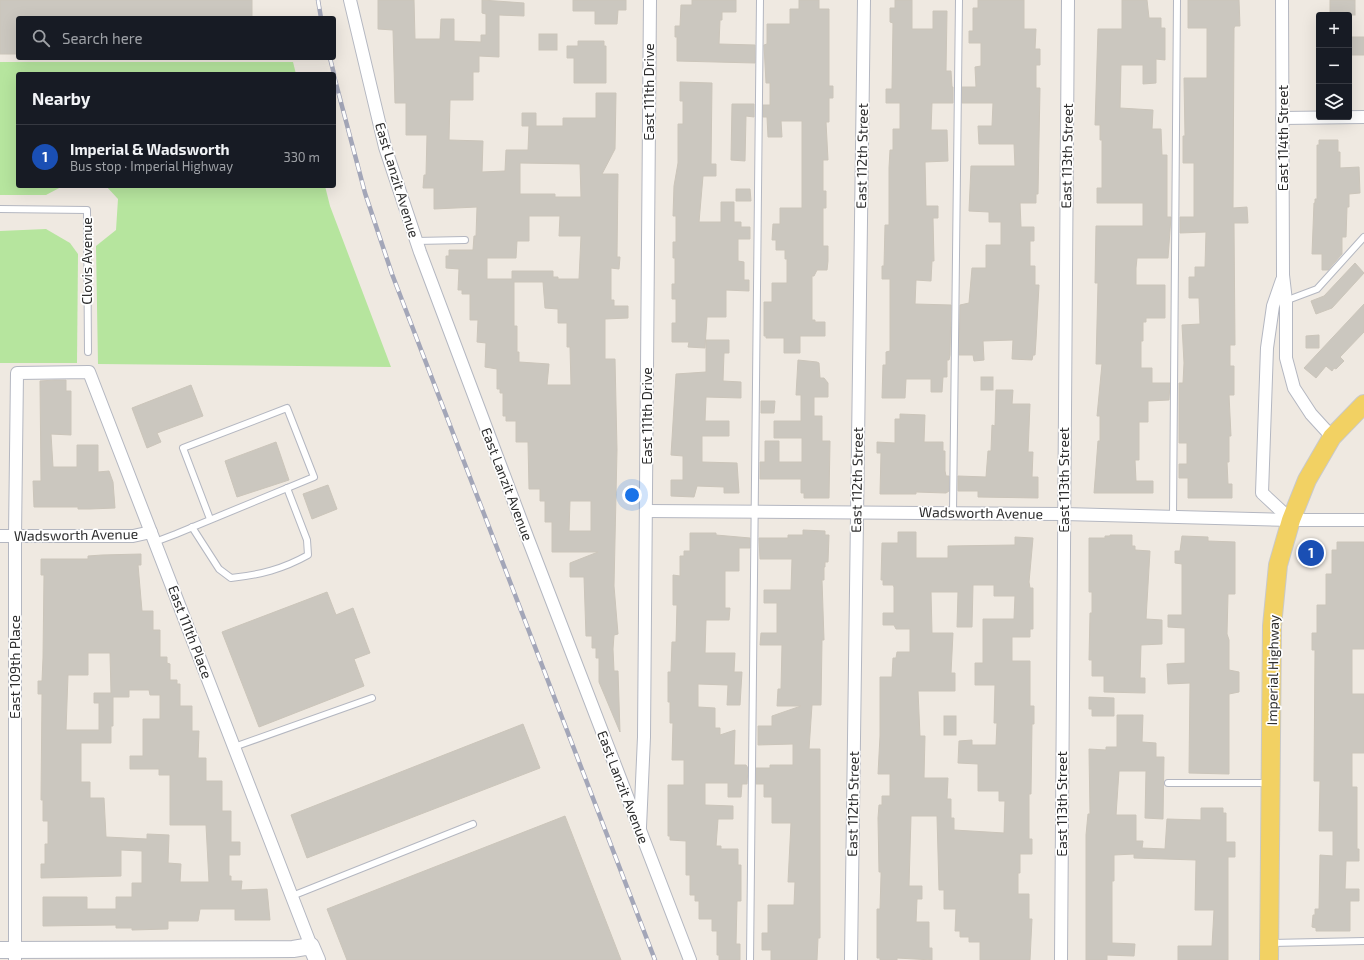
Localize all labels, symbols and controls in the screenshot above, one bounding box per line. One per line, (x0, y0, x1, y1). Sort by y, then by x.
map controls (1316, 12, 1352, 120)
button: + (1316, 12, 1352, 48)
search box (16, 16, 336, 60)
icon: search (30, 27, 52, 49)
text: Search here (62, 29, 143, 47)
street label: East 111th Drive (640, 43, 657, 141)
button: − (1316, 48, 1352, 84)
button: layers (1316, 84, 1352, 120)
street label: East 114th Street (1274, 85, 1291, 191)
text: Nearby (32, 88, 90, 108)
street label: East 112th Street (852, 103, 871, 209)
street label: East 113th Street (1057, 103, 1076, 209)
street label: East Lanzit Avenue (372, 120, 423, 240)
text: Imperial & Wadsworth (70, 140, 230, 158)
text: 1 (42, 149, 48, 165)
text: 330 m (283, 149, 320, 165)
text: Bus stop · Imperial Highway (70, 158, 233, 174)
street label: Clovis Avenue (78, 217, 95, 305)
street label: East 111th Drive (638, 367, 655, 465)
street label: East Lanzit Avenue (478, 425, 537, 543)
street label: East 112th Street (847, 427, 866, 533)
street label: East 113th Street (1055, 427, 1072, 533)
your location (622, 485, 642, 505)
street label: Wadsworth Avenue (919, 503, 1043, 522)
street label: Wadsworth Avenue (14, 525, 138, 544)
pin: 1 (1298, 538, 1324, 568)
street label: East 111th Place (165, 583, 216, 681)
street label: Imperial Highway (1263, 614, 1282, 725)
street label: East 109th Place (6, 615, 23, 719)
street label: East Lanzit Avenue (594, 728, 653, 846)
street label: East 112th Street (843, 751, 862, 857)
street label: East 113th Street (1053, 751, 1070, 857)

